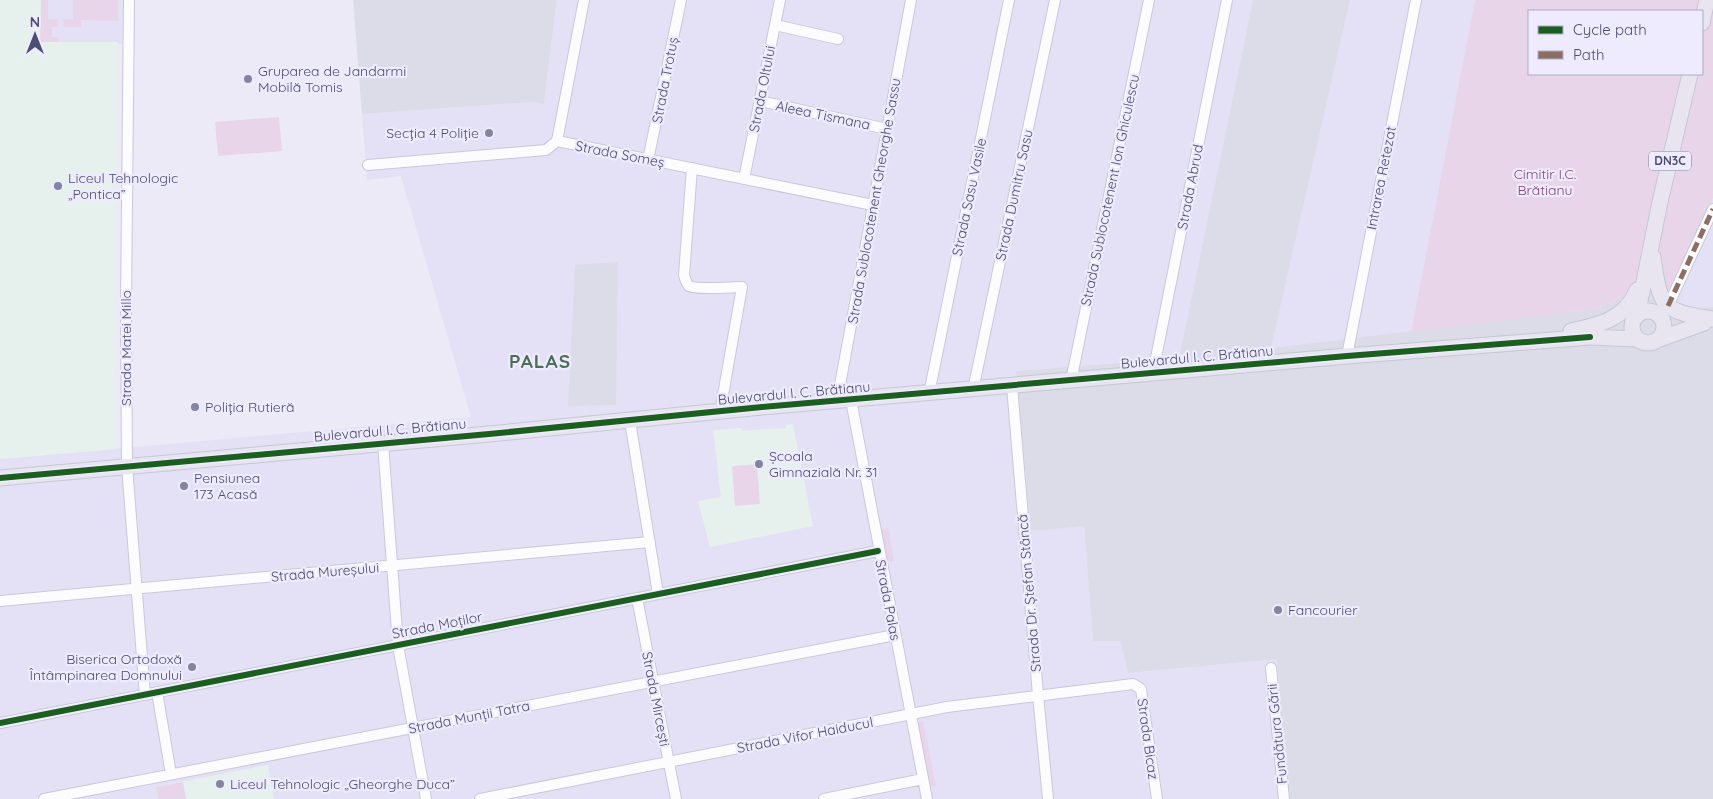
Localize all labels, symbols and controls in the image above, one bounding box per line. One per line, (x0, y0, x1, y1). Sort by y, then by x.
north arrow (10, 10, 60, 60)
legend (1528, 10, 1703, 75)
text: N (30, 13, 40, 31)
text: Cycle path (1573, 20, 1647, 39)
street label: Strada Trotuș (648, 35, 682, 125)
street label: Strada Oltului (745, 44, 779, 134)
text: Path (1573, 45, 1605, 64)
place label: Gruparea de Jandarmi Mobilă Tomis (258, 62, 406, 96)
street label: Strada Sublocotenent Ion Ghiculescu (1077, 72, 1143, 308)
marker: Gruparea de Jandarmi Mobilă Tomis (242, 73, 254, 85)
street label: Strada Sublocotenent Gheorghe Sassu (844, 77, 904, 325)
street label: Aleea Tismana (774, 96, 872, 134)
place label: Secția 4 Poliție (386, 124, 479, 142)
street label: Intrarea Retezat (1362, 124, 1400, 231)
marker: Secția 4 Poliție (483, 127, 495, 139)
street label: Strada Dumitru Sasu (991, 128, 1037, 262)
street label: Strada Sasu Vasile (948, 136, 990, 258)
street label: Strada Someș (574, 137, 666, 171)
street label: Strada Abrud (1173, 143, 1207, 231)
road number: DN3C (1649, 152, 1691, 170)
park label: Cimitir I.C. Brătianu (1514, 165, 1576, 199)
place label: Liceul Tehnologic „Pontica” (68, 169, 178, 203)
marker: Liceul Tehnologic „Pontica” (52, 180, 64, 192)
street label: Strada Matei Millo (117, 290, 135, 406)
street label: Bulevardul I. C. Brătianu (1120, 341, 1274, 373)
district label: PALAS (509, 349, 571, 373)
street label: Bulevardul I. C. Brătianu (717, 377, 871, 409)
place label: Poliția Rutieră (205, 398, 295, 416)
marker: Poliția Rutieră (189, 401, 201, 413)
street label: Bulevardul I. C. Brătianu (313, 414, 467, 446)
place label: Școala Gimnazială Nr. 31 (769, 447, 878, 481)
marker: Școala Gimnazială Nr. 31 (753, 458, 765, 470)
place label: Pensiunea 173 Acasă (194, 469, 260, 503)
marker: Pensiunea 173 Acasă (178, 480, 190, 492)
street label: Strada Dr. Ștefan Stâncă (1013, 513, 1045, 673)
street label: Strada Mureșului (270, 558, 380, 586)
street label: Strada Palas (871, 558, 905, 642)
place label: Fancourier (1288, 601, 1358, 619)
marker: Fancourier (1272, 604, 1284, 616)
street label: Strada Moților (390, 607, 484, 643)
place label: Biserica Ortodoxă Întâmpinarea Domnului (29, 650, 182, 684)
street label: Strada Mircești (638, 650, 674, 748)
marker: Biserica Ortodoxă Întâmpinarea Domnului (186, 661, 198, 673)
street label: Fundătura Gării (1263, 683, 1291, 785)
street label: Strada Munții Tatra (407, 696, 531, 738)
street label: Strada Bicaz (1133, 697, 1163, 781)
street label: Strada Vifor Haiducul (735, 713, 875, 757)
place label: Liceul Tehnologic „Gheorghe Duca” (230, 775, 455, 793)
marker: Liceul Tehnologic „Gheorghe Duca” (214, 778, 226, 790)

